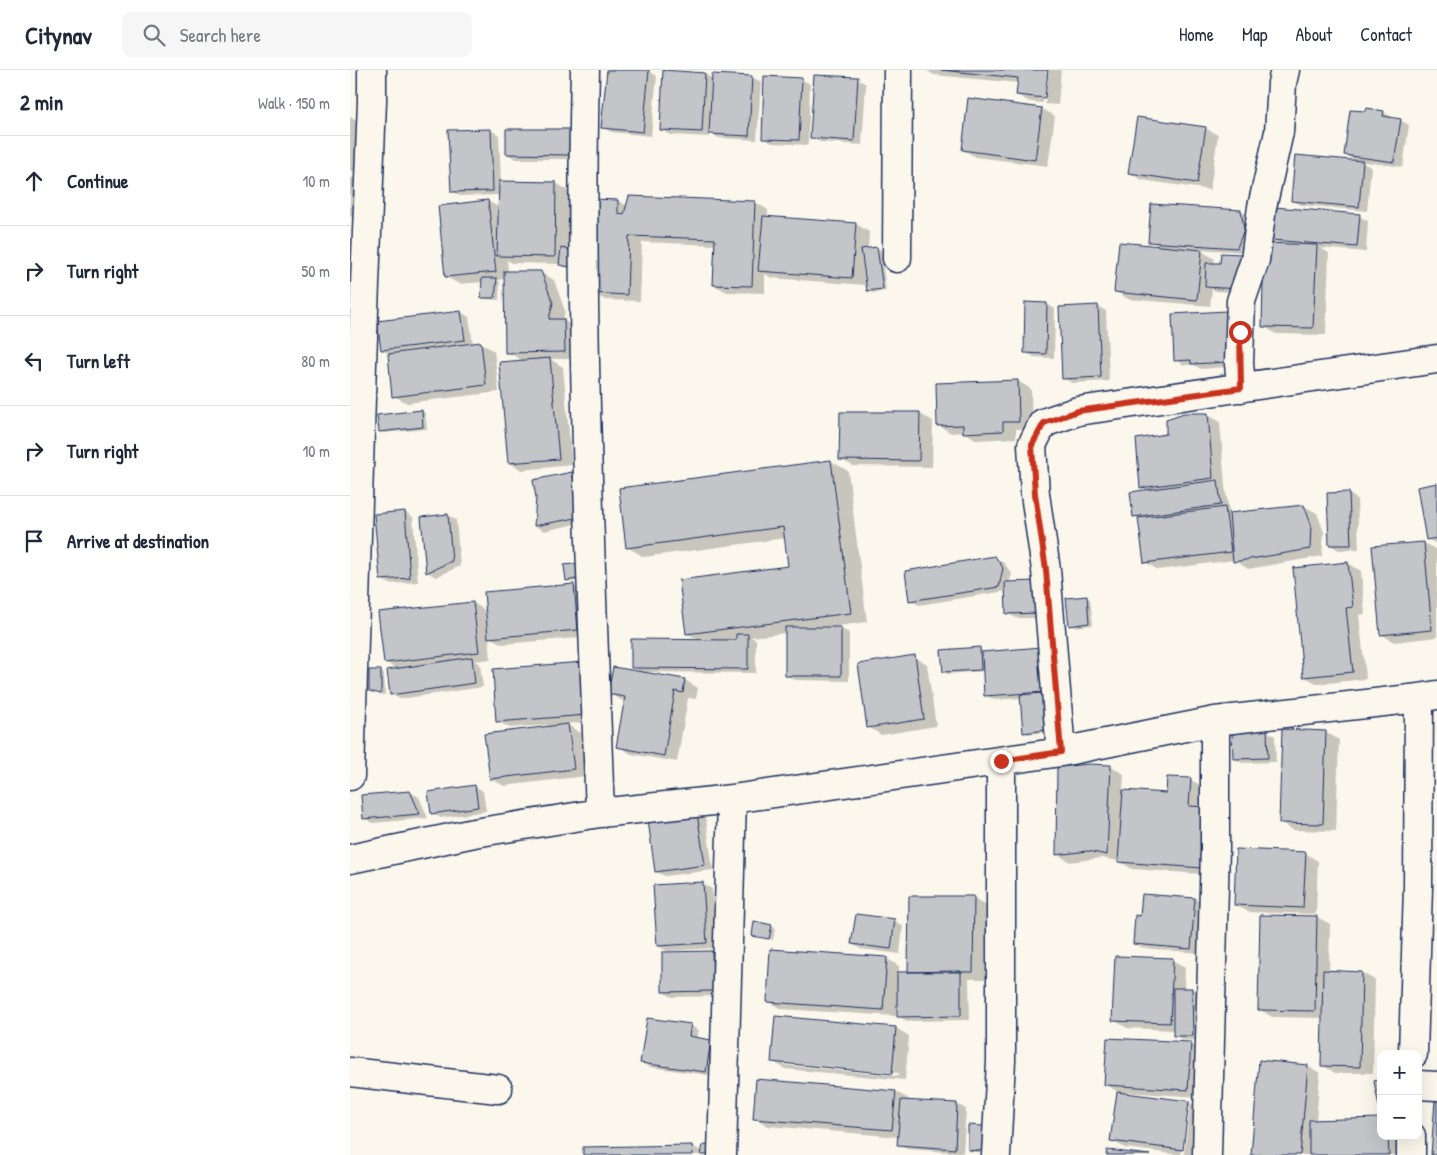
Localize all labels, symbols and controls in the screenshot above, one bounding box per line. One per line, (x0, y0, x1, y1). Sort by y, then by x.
search box (122, 12, 472, 57)
text: Citynav (25, 19, 92, 51)
icon: search (140, 21, 168, 49)
text: Search here (180, 22, 261, 48)
text: Home (1179, 22, 1214, 47)
text: Map (1242, 22, 1267, 47)
text: About (1295, 22, 1332, 47)
text: Contact (1360, 22, 1412, 47)
text: 2 min (20, 88, 63, 117)
text: Walk · 150 m (258, 92, 330, 114)
icon: ahead (20, 167, 48, 195)
text: Continue (67, 168, 128, 194)
text: 10 m (302, 170, 330, 192)
icon: right (20, 257, 48, 285)
text: Turn right (67, 258, 138, 284)
text: 50 m (302, 260, 330, 282)
route start (1229, 321, 1252, 344)
icon: left (20, 347, 48, 375)
text: Turn left (67, 348, 130, 374)
text: 80 m (301, 350, 330, 372)
icon: right (20, 437, 48, 465)
text: Turn right (67, 438, 138, 464)
text: 10 m (302, 440, 330, 462)
icon: arrive (20, 527, 48, 555)
text: Arrive at destination (67, 528, 209, 554)
route end (990, 750, 1013, 773)
map controls (1377, 1050, 1422, 1140)
button: + (1377, 1050, 1422, 1095)
button: − (1377, 1095, 1422, 1140)

